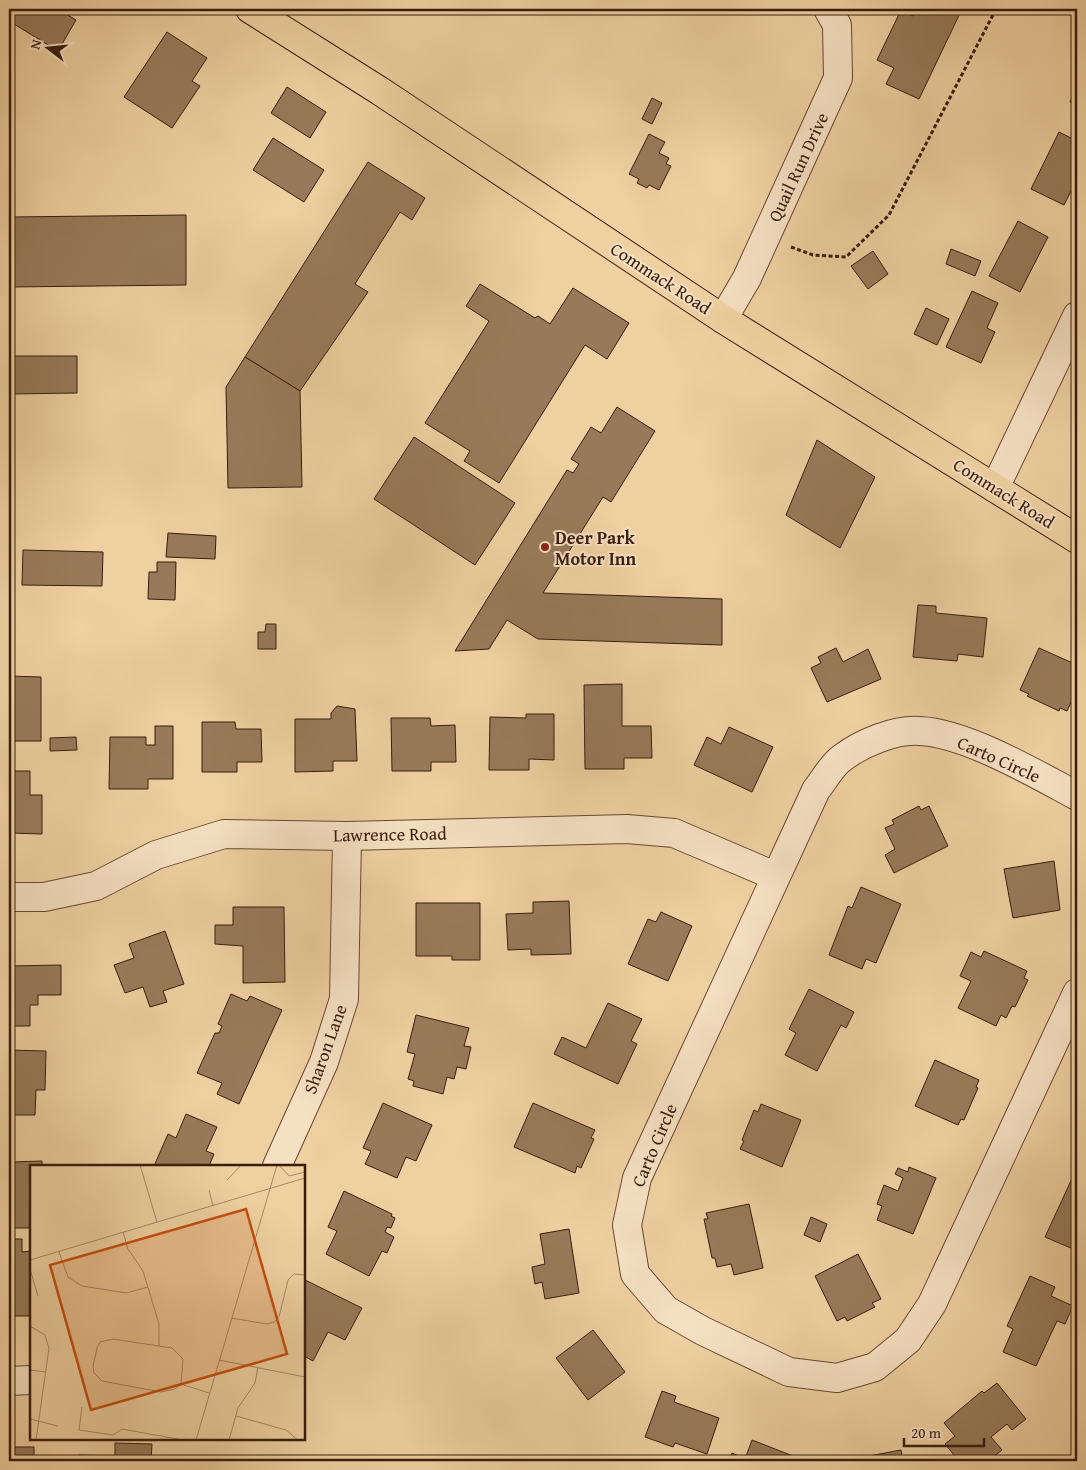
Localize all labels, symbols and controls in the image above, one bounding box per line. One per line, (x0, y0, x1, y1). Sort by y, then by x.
north arrow (22, 22, 72, 72)
text: N (25, 37, 47, 52)
street label: Quail Run Drive (761, 108, 835, 226)
street label: Commack Road (605, 235, 717, 321)
street label: Commack Road (948, 451, 1060, 535)
place label: Deer Park Motor Inn (555, 524, 636, 572)
marker: Deer Park Motor Inn (539, 541, 551, 553)
street label: Carto Circle (953, 729, 1045, 789)
street label: Lawrence Road (333, 820, 447, 848)
street label: Sharon Lane (296, 1000, 354, 1098)
street label: Carto Circle (624, 1099, 684, 1191)
inset map (30, 1165, 305, 1440)
scale bar (904, 1415, 984, 1447)
text: 20 m (911, 1422, 942, 1443)

